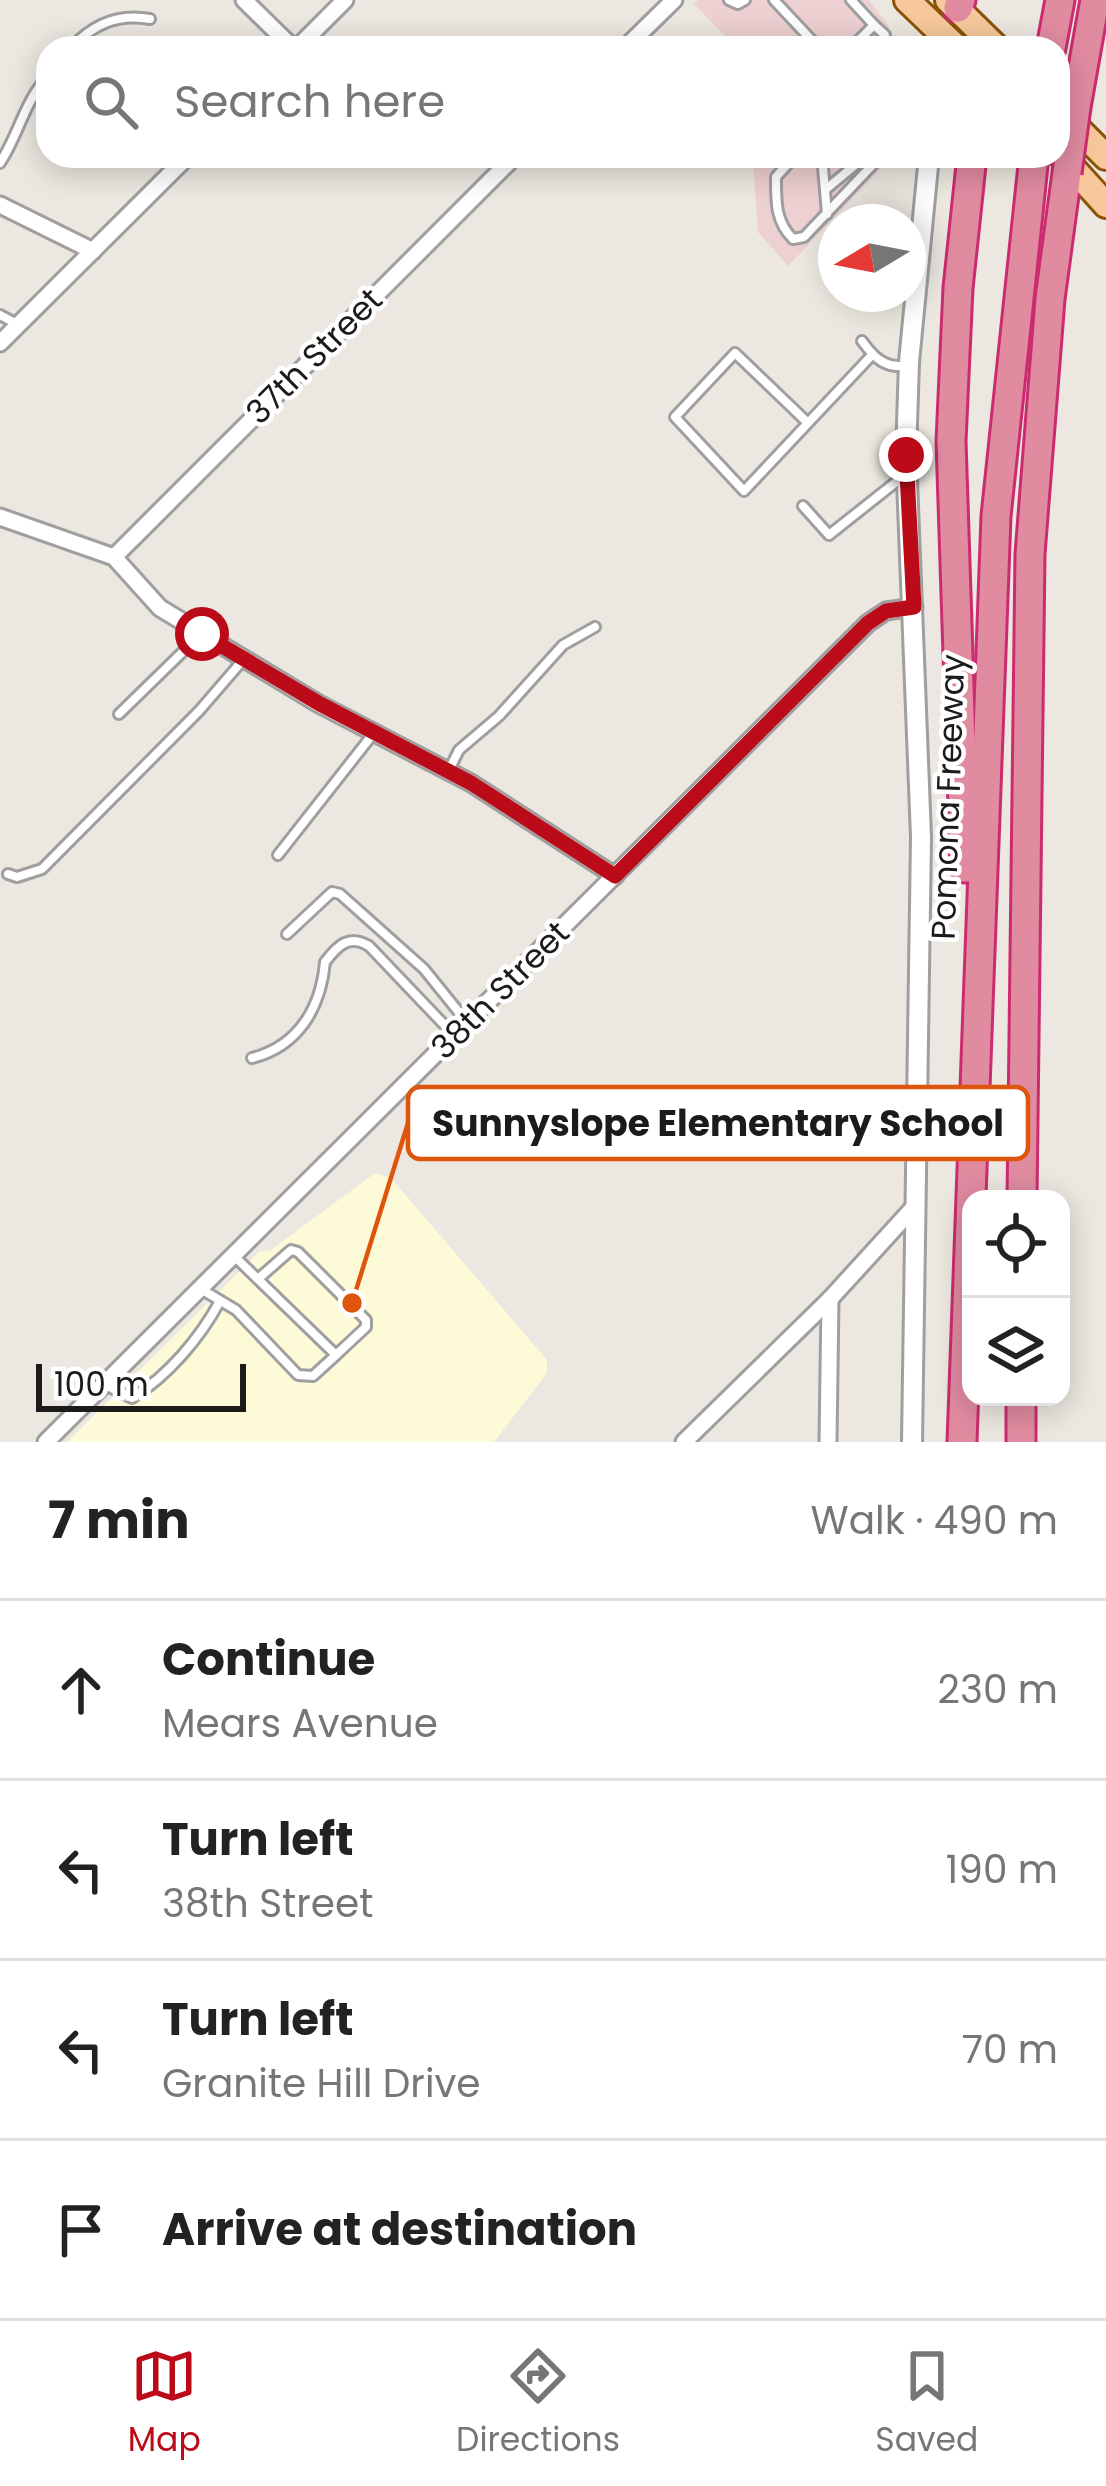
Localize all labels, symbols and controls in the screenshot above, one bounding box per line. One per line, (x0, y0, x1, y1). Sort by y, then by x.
search box (36, 36, 1070, 168)
icon: search (78, 69, 144, 135)
text: Search here (174, 70, 445, 133)
north arrow (818, 204, 926, 312)
street label: 37th Street (235, 277, 393, 435)
route end (879, 428, 933, 482)
route start (175, 607, 229, 661)
street label: Pomona Freeway (920, 653, 976, 940)
street label: 38th Street (420, 910, 580, 1070)
callout: Sunnyslope Elementary School (408, 1087, 1028, 1159)
text: Sunnyslope Elementary School (432, 1098, 1004, 1149)
map controls (962, 1190, 1070, 1406)
button: locate (962, 1190, 1070, 1298)
button: layers (962, 1298, 1070, 1406)
scale bar (36, 1358, 246, 1411)
text: 100 m (54, 1361, 149, 1408)
text: 7 min (48, 1484, 190, 1556)
text: Walk · 490 m (811, 1493, 1058, 1548)
text: Continue (162, 1628, 375, 1691)
icon: ahead (48, 1657, 114, 1723)
text: 230 m (938, 1662, 1058, 1717)
text: Mears Avenue (162, 1696, 438, 1751)
text: Turn left (162, 1808, 354, 1871)
icon: left (48, 1837, 114, 1903)
text: 190 m (946, 1842, 1058, 1897)
text: 38th Street (162, 1876, 373, 1931)
text: Turn left (162, 1988, 354, 2051)
icon: left (48, 2017, 114, 2083)
text: 70 m (962, 2022, 1058, 2077)
text: Granite Hill Drive (162, 2056, 481, 2111)
icon: arrive (48, 2197, 114, 2263)
text: Arrive at destination (162, 2198, 637, 2261)
tab: Map (128, 2343, 201, 2465)
tab: Directions (456, 2343, 620, 2465)
tab: Saved (875, 2343, 978, 2465)

